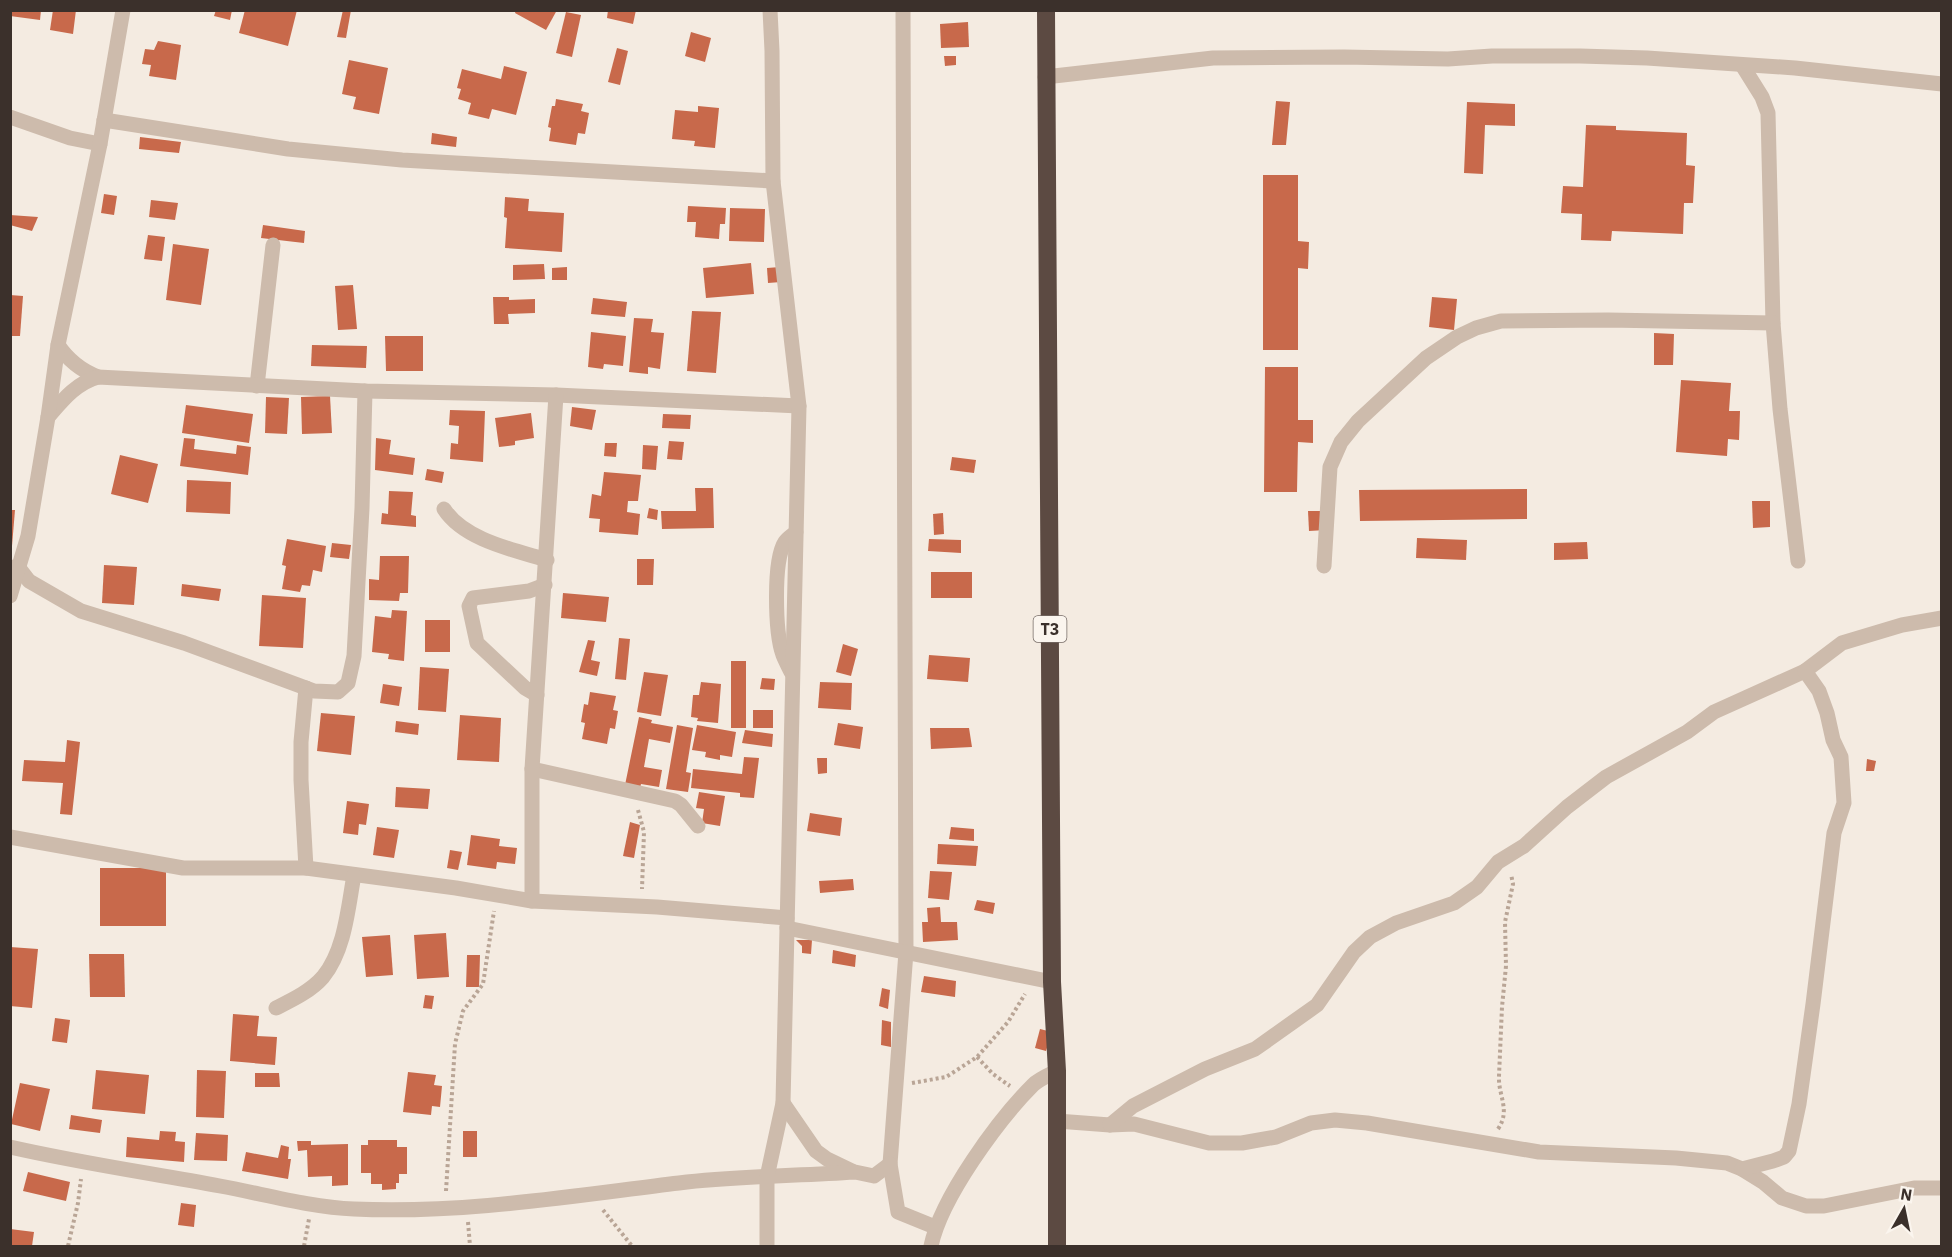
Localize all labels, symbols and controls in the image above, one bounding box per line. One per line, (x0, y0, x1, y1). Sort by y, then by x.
road number: T3 (1034, 616, 1066, 642)
north arrow (1874, 1179, 1934, 1239)
text: N (1899, 1183, 1914, 1205)

